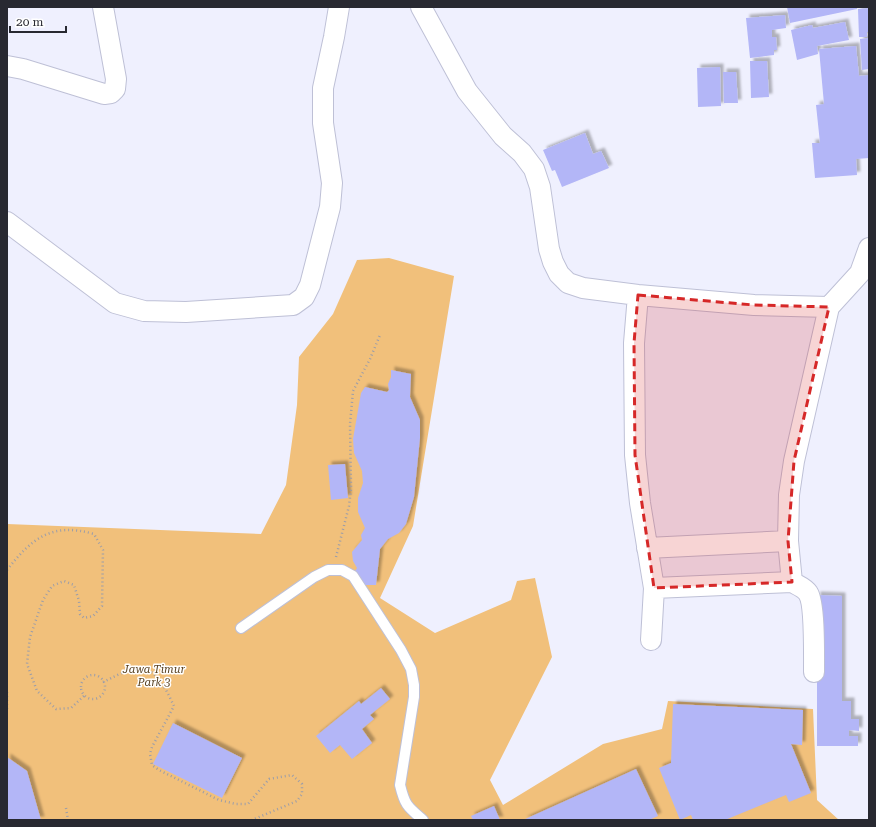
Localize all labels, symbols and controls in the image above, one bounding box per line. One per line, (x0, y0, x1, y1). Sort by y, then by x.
scale bar (10, 8, 66, 34)
text: 20 m (16, 15, 43, 29)
park label: Jawa Timur Park 3 (122, 663, 186, 689)

